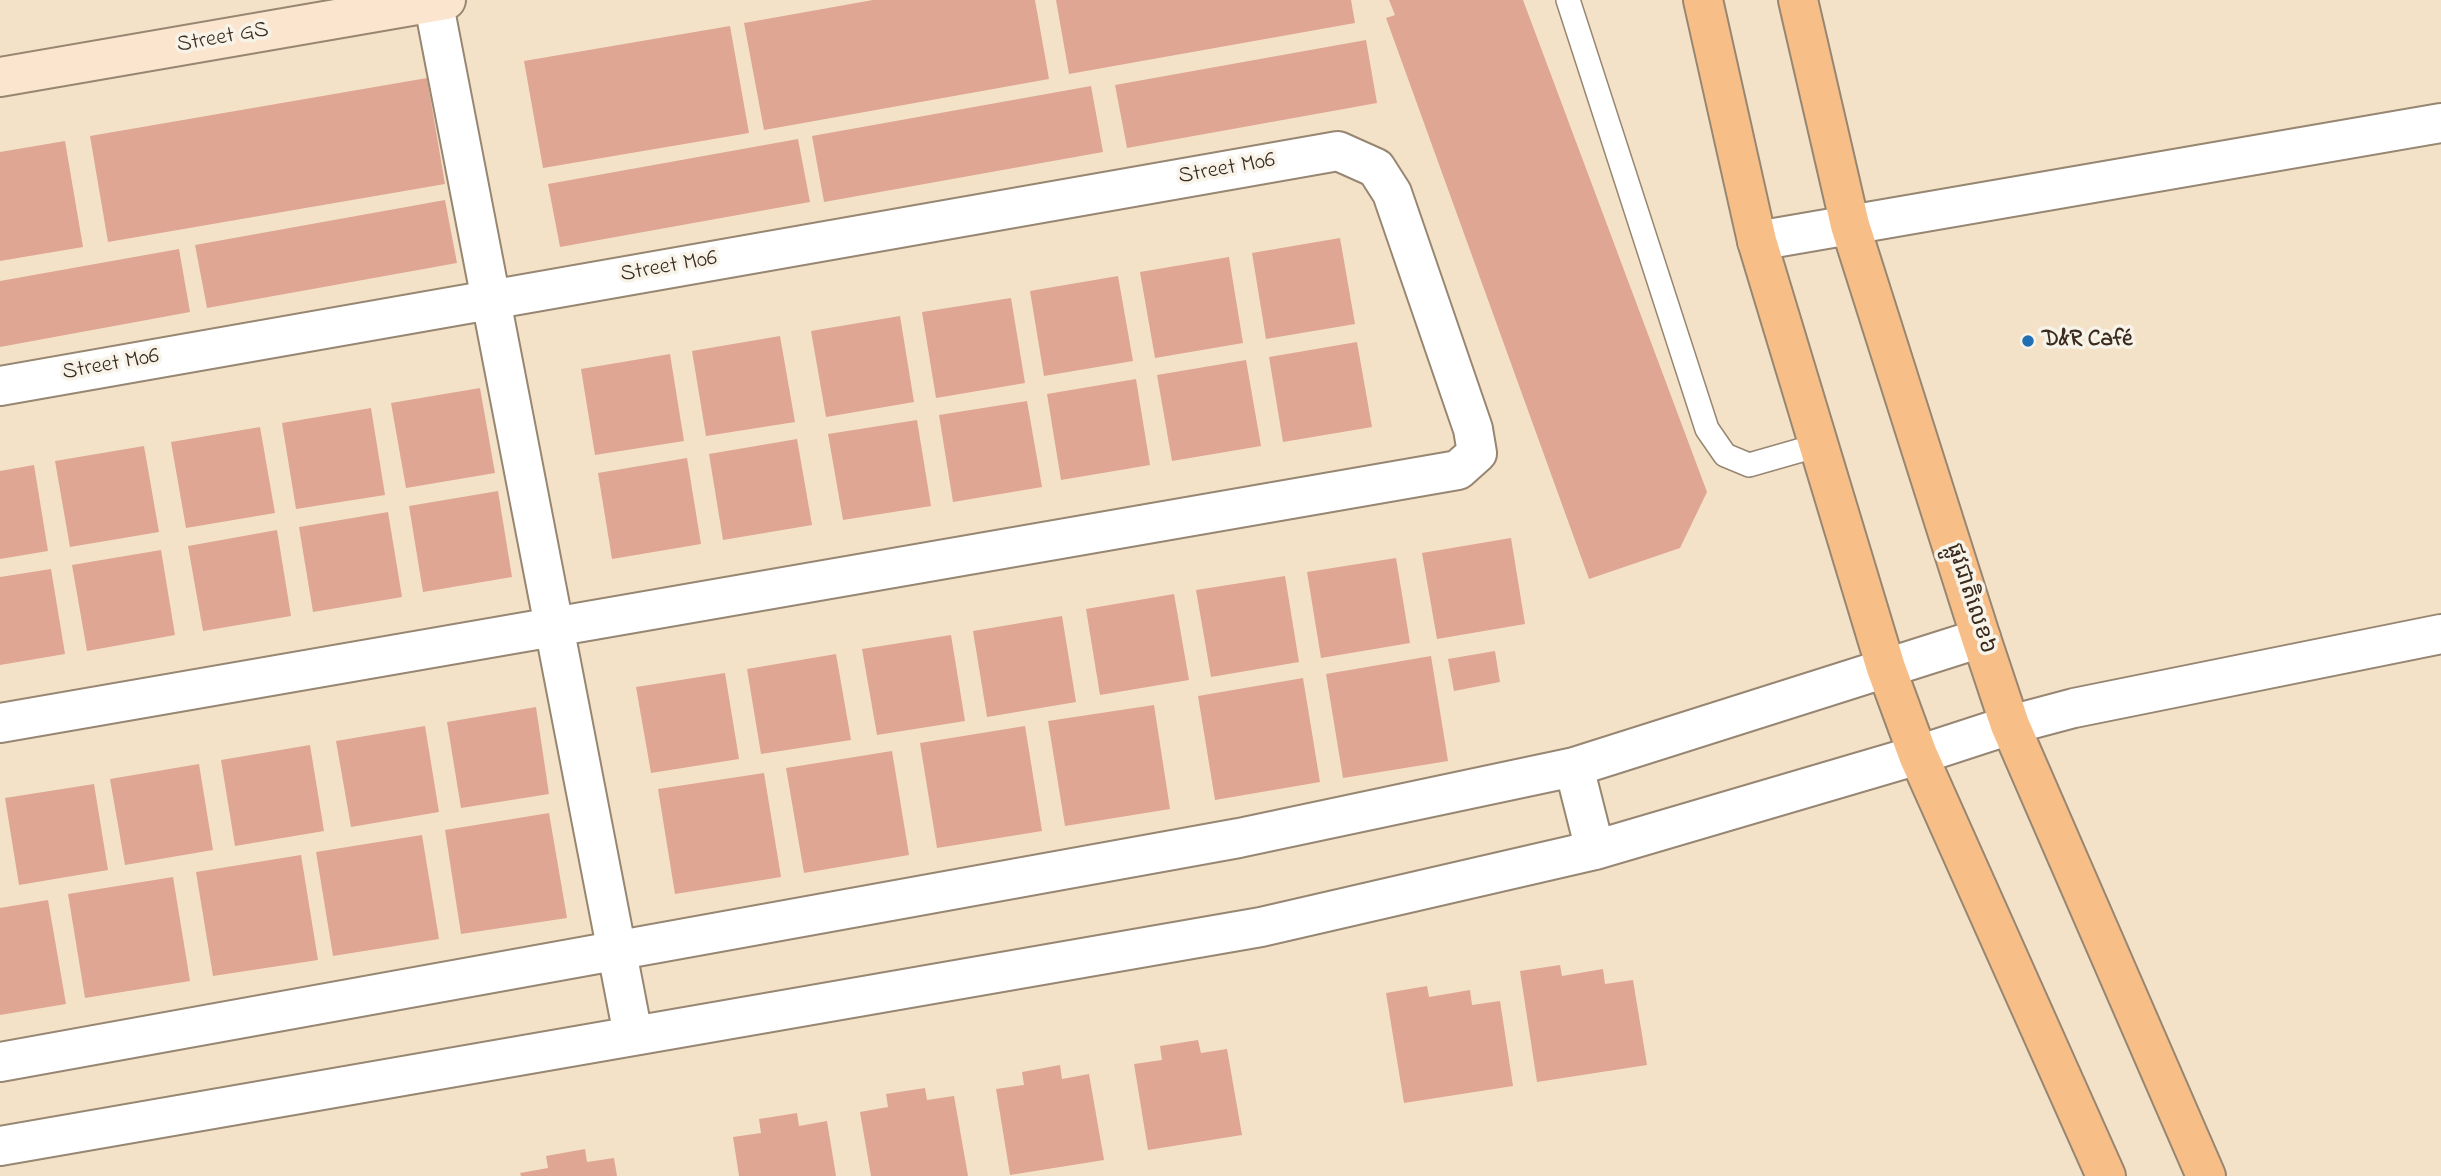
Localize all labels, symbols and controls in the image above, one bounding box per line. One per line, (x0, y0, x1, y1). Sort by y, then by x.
street label: Street GS (175, 17, 271, 61)
street label: Street M06 (1176, 148, 1278, 192)
street label: Street M06 (618, 246, 720, 290)
place label: D&R Café (2042, 327, 2133, 355)
marker: D&R Café (2020, 333, 2036, 349)
street label: Street M06 (60, 344, 162, 388)
street label: ផ្លូវជាតិលេខ៦ (1938, 540, 2000, 658)

